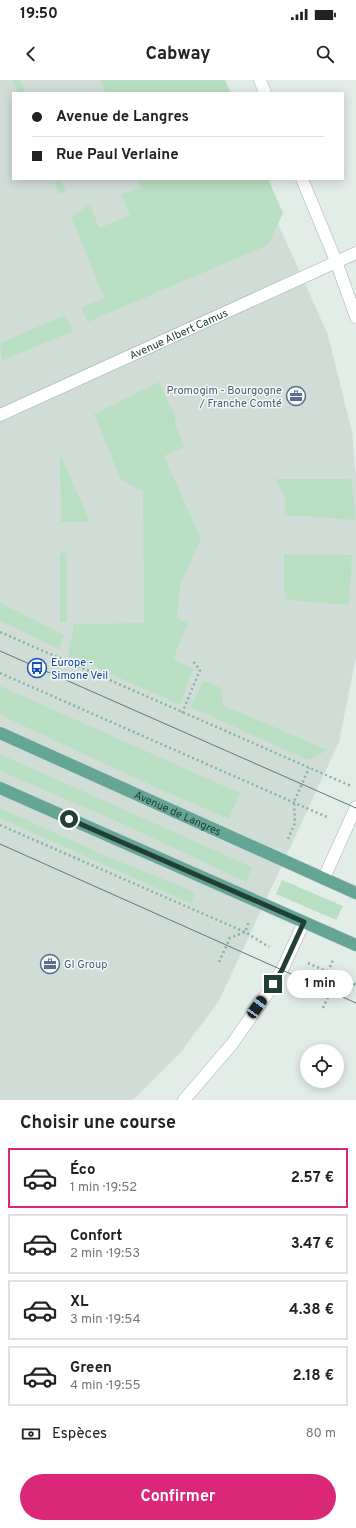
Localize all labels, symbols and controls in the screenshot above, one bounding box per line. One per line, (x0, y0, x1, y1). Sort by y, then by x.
text: 19:50 (20, 5, 58, 24)
icon: back (20, 43, 42, 65)
text: Cabway (145, 43, 211, 66)
icon: search (314, 43, 336, 65)
text: Avenue de Langres (56, 108, 189, 127)
text: Rue Paul Verlaine (56, 146, 179, 165)
street label: Avenue Albert Camus (127, 306, 230, 363)
place label: Promogim - Bourgogne / Franche Comté (167, 384, 282, 411)
office icon: Promogim - Bourgogne / Franche Comté (285, 385, 307, 407)
place label: Europe - Simone Veil (51, 656, 108, 683)
bus stop icon: Europe - Simone Veil (26, 657, 48, 679)
street label: Avenue de Langres (132, 788, 223, 839)
route start (60, 810, 78, 828)
office icon: GI Group (39, 953, 61, 975)
place label: GI Group (64, 958, 107, 972)
callout: 1 min (287, 970, 353, 998)
route end (264, 975, 282, 993)
text: 1 min (304, 976, 336, 992)
car (245, 994, 269, 1020)
map controls (300, 1044, 344, 1088)
button: locate (300, 1044, 344, 1088)
text: Choisir une course (20, 1112, 176, 1135)
icon: car (22, 1160, 58, 1196)
text: Éco (70, 1161, 95, 1180)
text: 2.57 € (291, 1169, 334, 1188)
text: 1 min · 19:52 (70, 1180, 137, 1196)
icon: car (22, 1226, 58, 1262)
text: Confort (70, 1227, 122, 1246)
text: 3.47 € (291, 1235, 334, 1254)
text: 2 min · 19:53 (70, 1246, 140, 1262)
icon: car (22, 1292, 58, 1328)
text: XL (70, 1293, 88, 1312)
text: 4.38 € (289, 1301, 334, 1320)
text: 3 min · 19:54 (70, 1312, 141, 1328)
icon: car (22, 1358, 58, 1394)
text: Green (70, 1359, 112, 1378)
text: 2.18 € (292, 1367, 334, 1386)
text: 4 min · 19:55 (70, 1378, 141, 1394)
icon: cash (20, 1423, 42, 1445)
text: Espèces (52, 1425, 107, 1444)
text: 80 m (306, 1426, 336, 1442)
button: Confirmer (20, 1474, 336, 1520)

